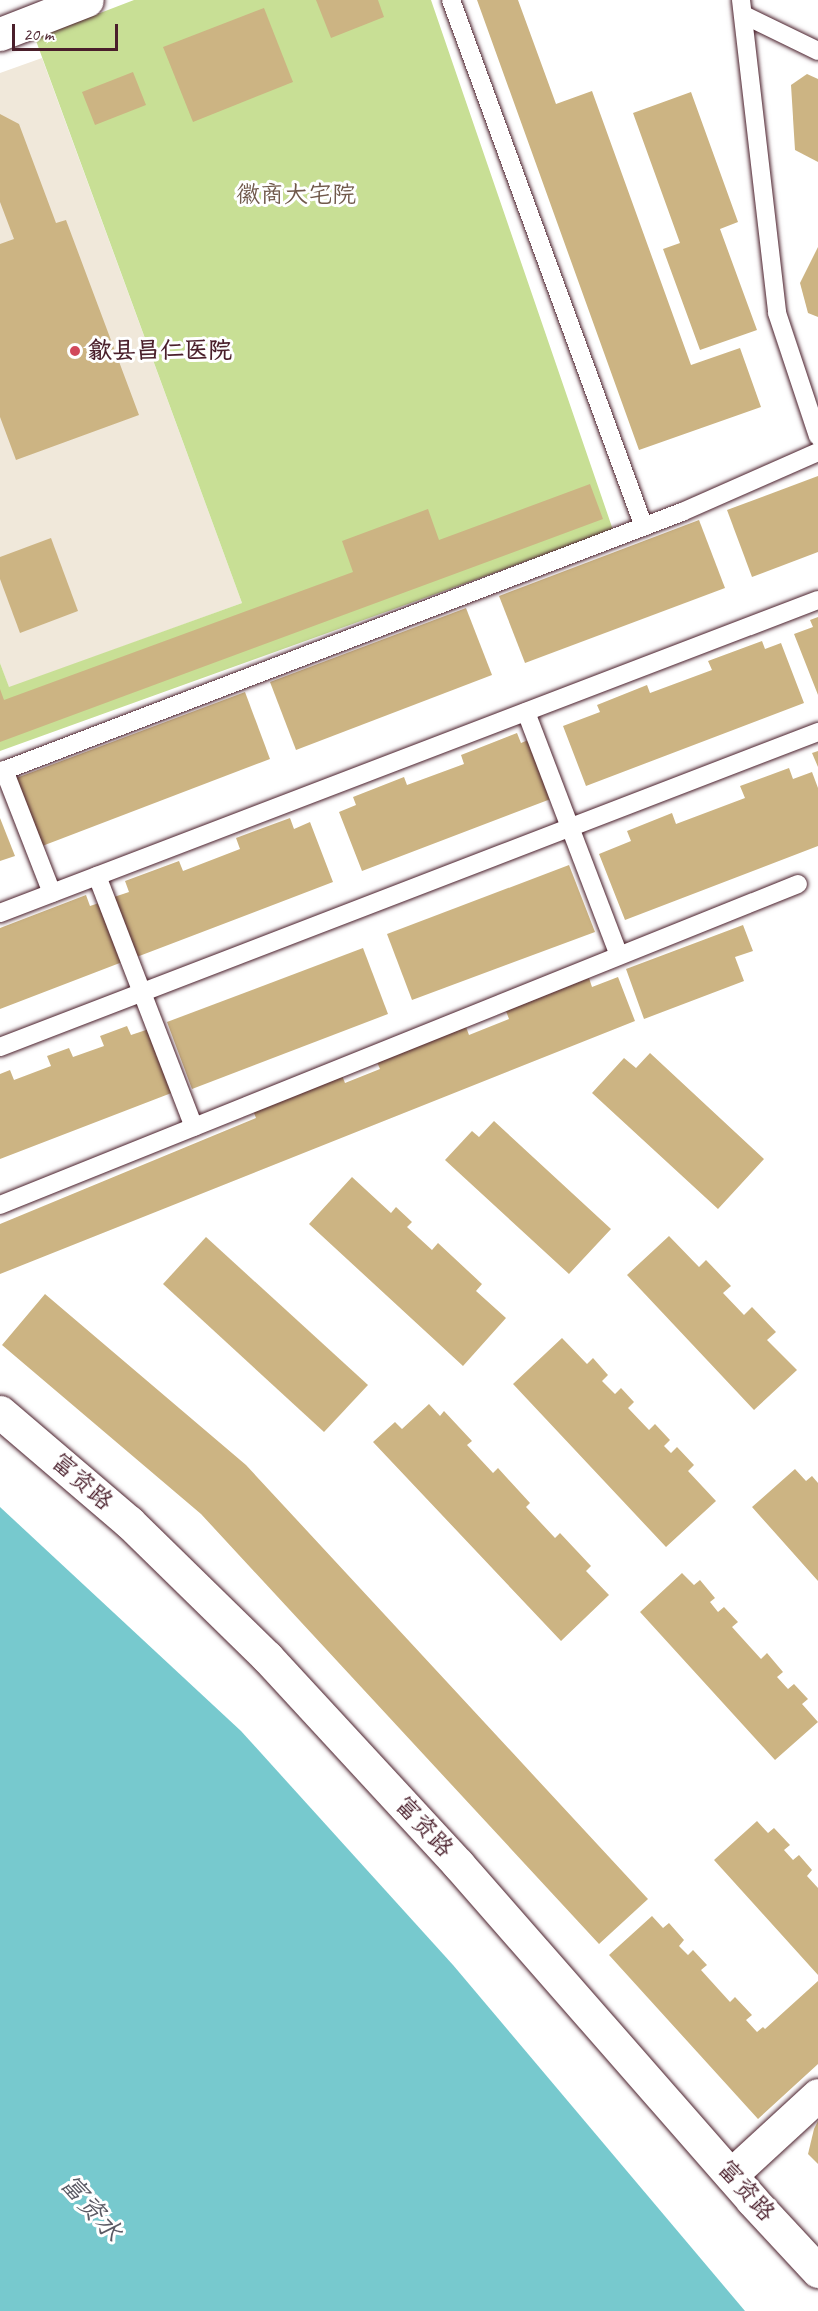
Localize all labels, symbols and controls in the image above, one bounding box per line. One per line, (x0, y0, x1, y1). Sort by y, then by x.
scale bar (15, 12, 122, 50)
text: 20 m (23, 23, 54, 45)
park label: 徽商大宅院 (236, 181, 356, 209)
place label: 歙县昌仁医院 (88, 337, 232, 365)
marker: 歙县昌仁医院 (66, 342, 84, 360)
street label: 富资路 (45, 1448, 119, 1516)
street label: 富资路 (389, 1791, 459, 1863)
street label: 富资路 (711, 2155, 781, 2227)
water label: 富资水 (54, 2168, 128, 2248)

